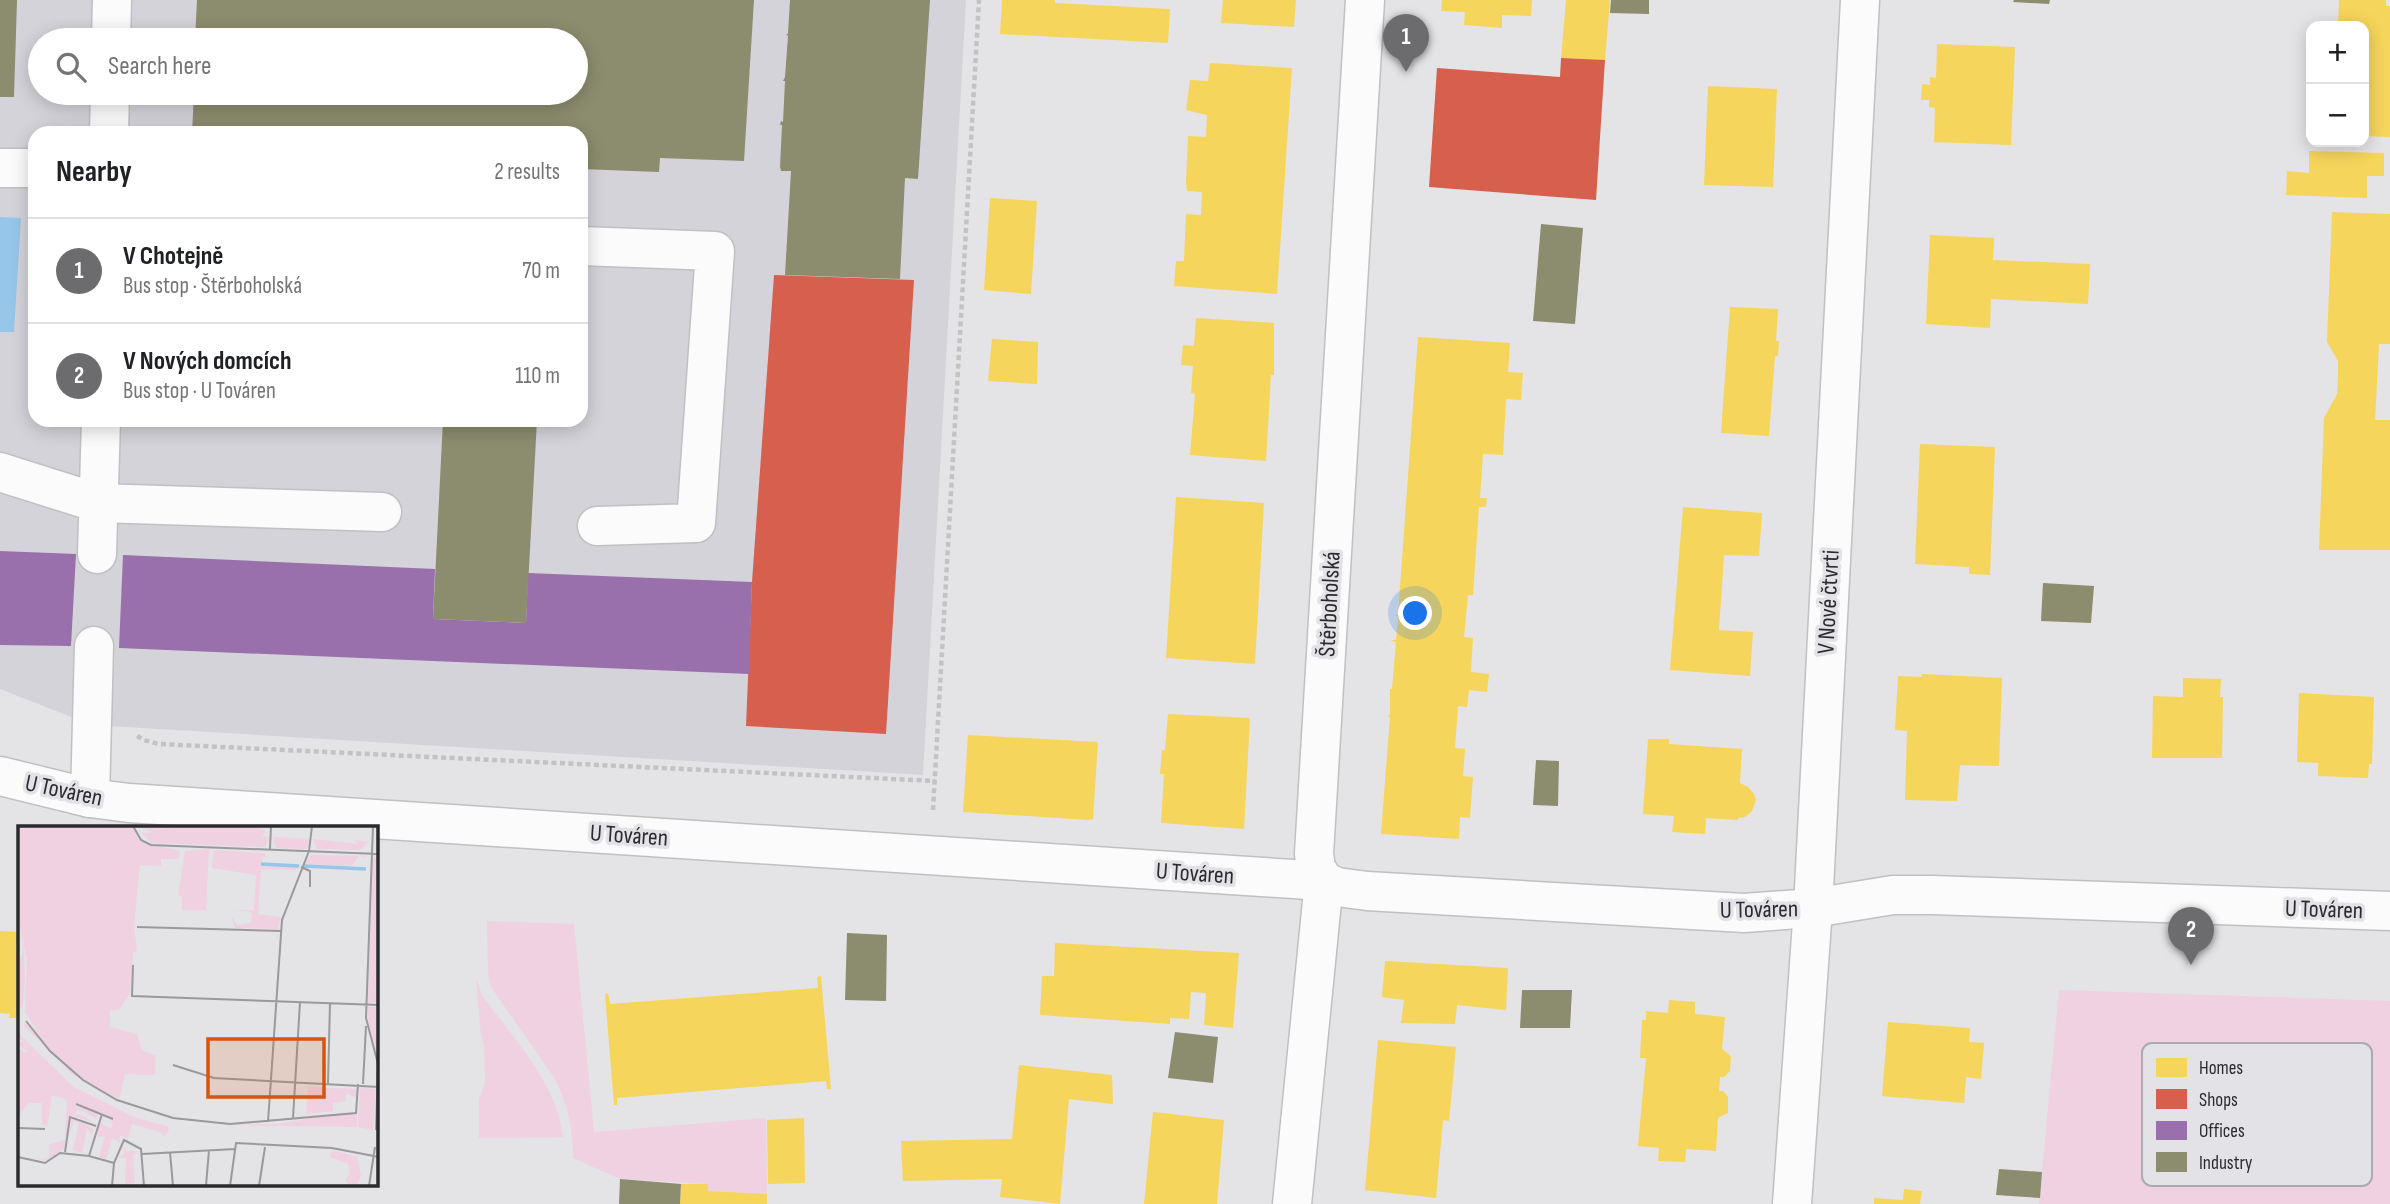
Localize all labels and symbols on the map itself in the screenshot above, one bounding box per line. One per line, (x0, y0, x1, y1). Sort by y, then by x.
pin: 1 (1383, 14, 1429, 72)
street label: V Nové čtvrti (1811, 549, 1846, 655)
street label: Štěrboholská (1312, 551, 1347, 658)
your location (1398, 596, 1432, 630)
street label: U Továren (23, 768, 105, 813)
street label: U Továren (589, 818, 669, 853)
inset map (18, 826, 378, 1186)
street label: U Továren (1155, 856, 1235, 891)
street label: U Továren (1720, 894, 1798, 925)
street label: U Továren (2284, 894, 2364, 925)
pin: 2 (2168, 907, 2214, 965)
legend (2142, 1043, 2372, 1186)
text: Homes (2199, 1057, 2243, 1080)
text: Shops (2199, 1089, 2238, 1112)
text: Offices (2199, 1120, 2245, 1143)
text: Industry (2199, 1152, 2253, 1175)

